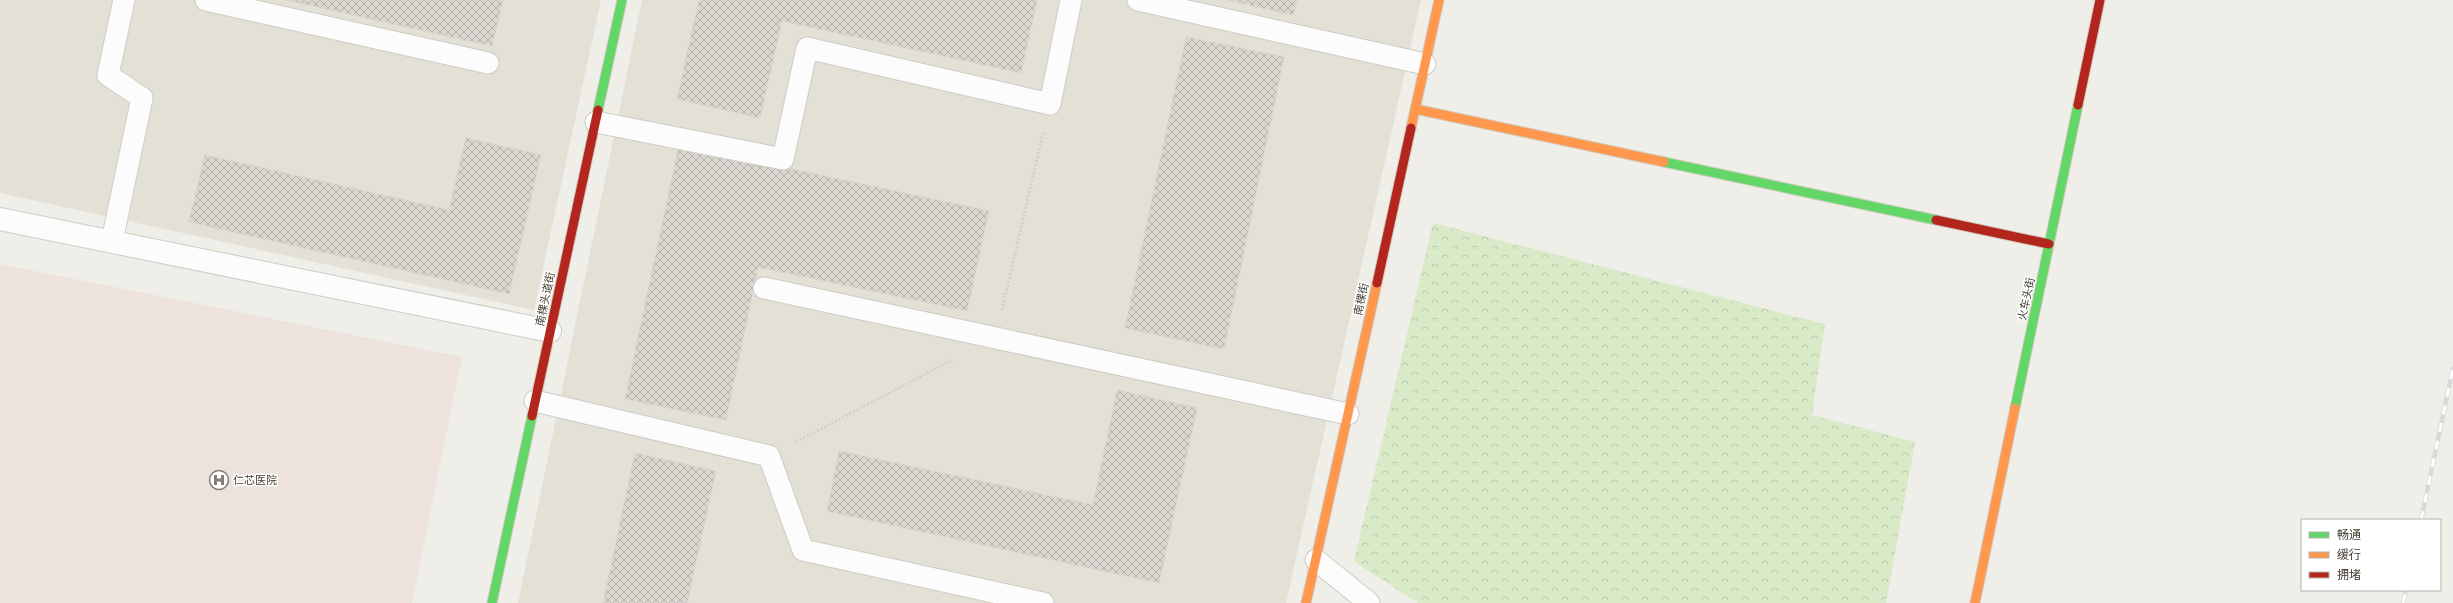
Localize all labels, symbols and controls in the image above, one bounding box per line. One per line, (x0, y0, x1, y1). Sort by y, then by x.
street label: 南棵头道街 (532, 271, 557, 327)
street label: 火车头街 (2015, 276, 2036, 322)
street label: 南棵街 (1351, 281, 1370, 316)
hospital icon: 仁芯医院 (208, 469, 230, 491)
place label: 仁芯医院 (233, 473, 277, 486)
legend (2301, 519, 2441, 591)
text: 畅通 (2337, 527, 2361, 541)
text: 缓行 (2337, 547, 2361, 561)
text: 拥堵 (2337, 567, 2361, 581)

